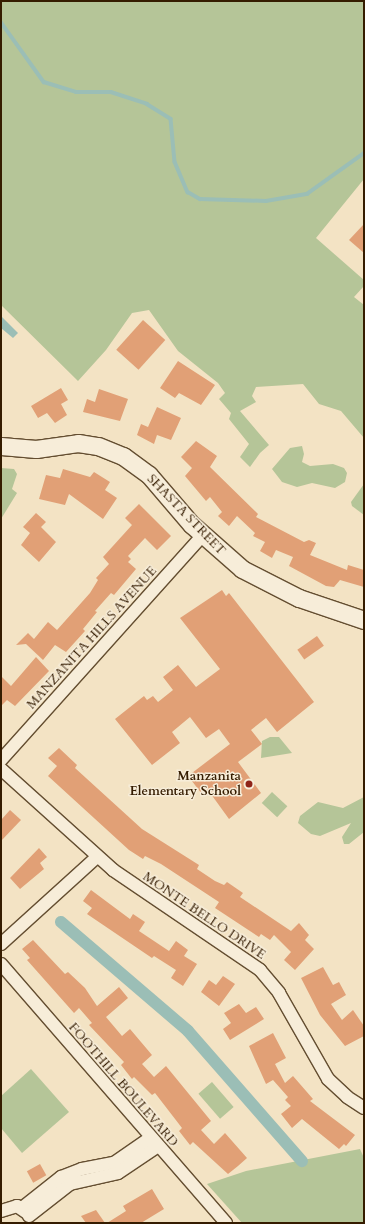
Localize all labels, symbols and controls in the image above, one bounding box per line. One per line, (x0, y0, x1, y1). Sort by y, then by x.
street label: SHASTA STREET (144, 471, 228, 559)
street label: MANZANITA HILLS AVENUE (24, 563, 160, 713)
place label: Manzanita Elementary School (129, 769, 241, 800)
marker: Manzanita Elementary School (244, 779, 254, 789)
street label: MONTE BELLO DRIVE (140, 869, 268, 963)
street label: FOOTHILL BOULEVARD (65, 1020, 181, 1150)

